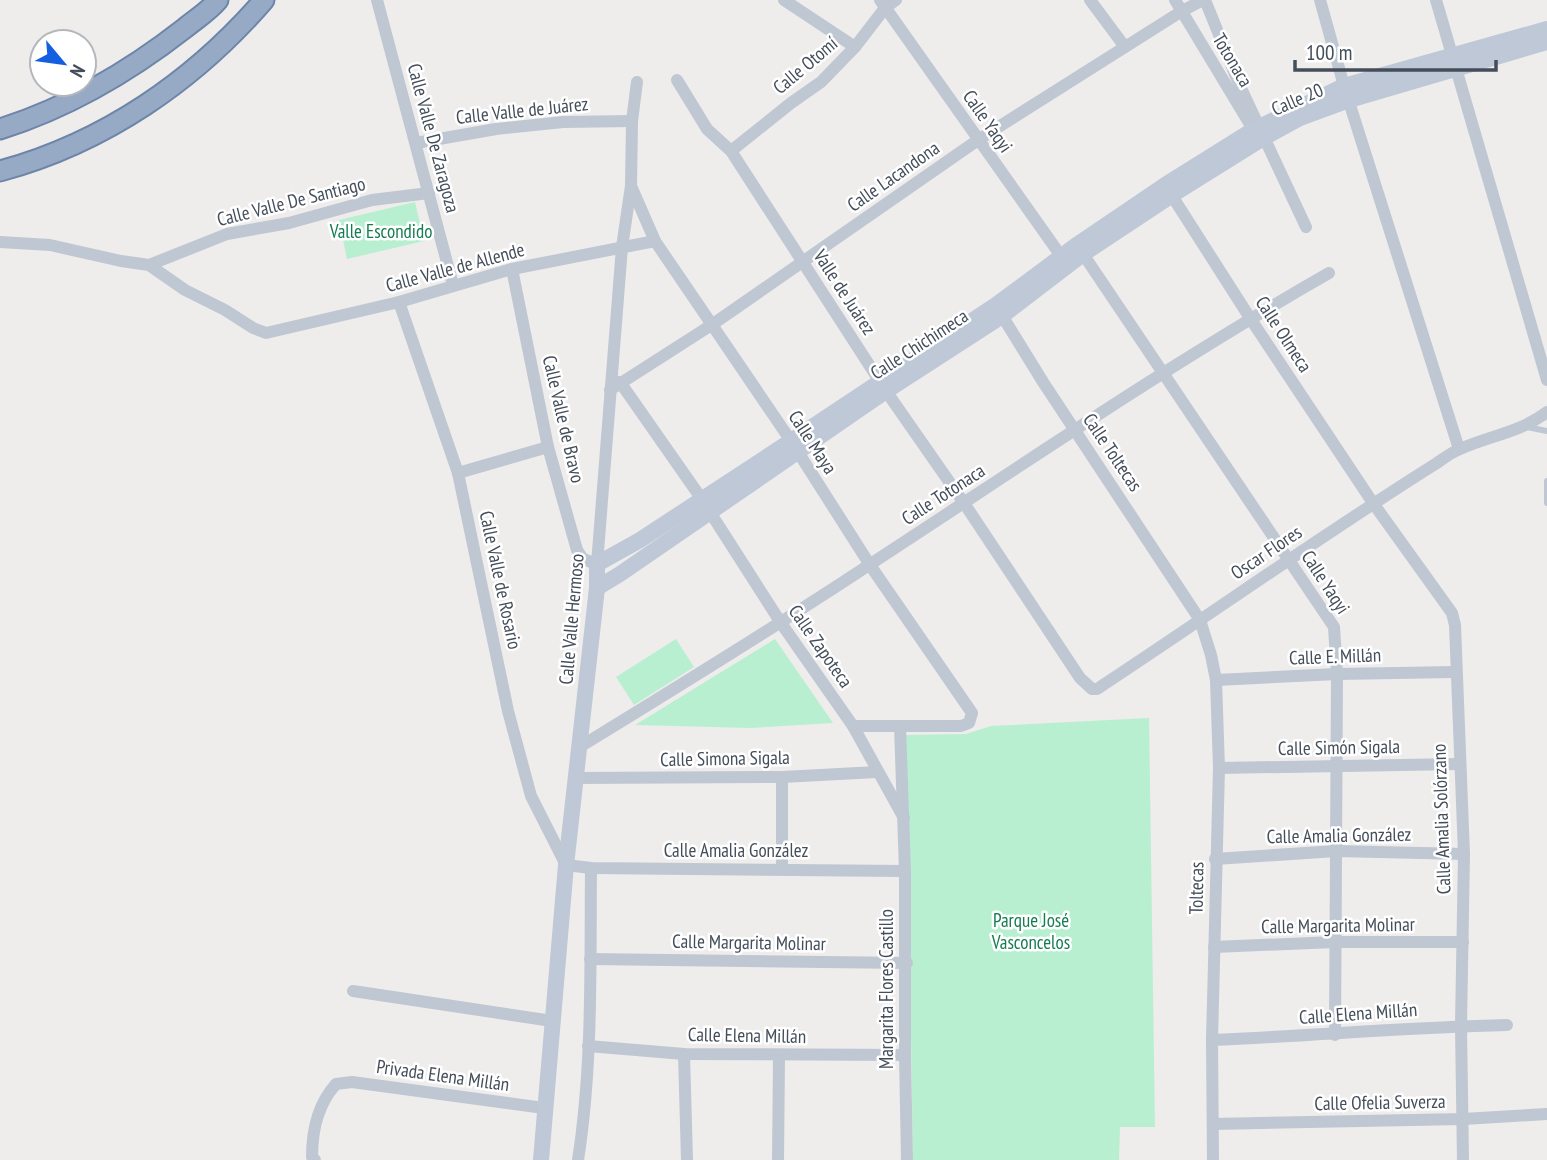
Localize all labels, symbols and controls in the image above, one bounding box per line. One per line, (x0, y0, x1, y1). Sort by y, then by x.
north arrow (28, 28, 98, 98)
scale bar (1295, 28, 1496, 72)
street label: Totonaca (1208, 29, 1258, 91)
street label: Calle Otomí (768, 31, 842, 99)
text: 100 m (1306, 39, 1352, 66)
text: N (65, 61, 91, 82)
street label: Calle Valle De Zaragoza (403, 61, 465, 215)
street label: Calle 20 (1268, 77, 1326, 121)
street label: Calle Yaqyi (958, 85, 1018, 157)
street label: Calle Valle de Juárez (455, 91, 590, 129)
street label: Calle Lacandona (842, 135, 944, 217)
street label: Calle Valle De Santiago (214, 171, 368, 231)
park label: Valle Escondido (329, 219, 432, 243)
street label: Calle Valle de Allende (383, 237, 527, 297)
street label: Valle de Juárez (808, 244, 881, 339)
street label: Calle Olmeca (1250, 291, 1318, 377)
street label: Calle Chichimeca (866, 304, 972, 384)
street label: Calle Valle de Bravo (538, 353, 590, 485)
street label: Calle Maya (784, 406, 842, 478)
street label: Calle Toltecas (1078, 408, 1148, 496)
street label: Calle Totonaca (897, 458, 989, 530)
street label: Calle Valle de Rosario (475, 509, 527, 651)
street label: Oscar Flores (1226, 520, 1306, 584)
street label: Calle Yaqyi (1297, 546, 1355, 618)
street label: Calle Valle Hermoso (553, 553, 589, 685)
street label: Calle Zapoteca (784, 600, 858, 692)
street label: Calle E. Millán (1289, 642, 1381, 670)
street label: Calle Simón Sigala (1278, 734, 1400, 760)
street label: Calle Amalia Solórzano (1426, 743, 1456, 895)
street label: Calle Simona Sigala (660, 745, 790, 771)
street label: Calle Amalia González (1266, 822, 1412, 848)
street label: Calle Amalia González (664, 838, 809, 862)
street label: Toltecas (1184, 861, 1208, 915)
park label: Parque José Vasconcelos (991, 908, 1070, 954)
street label: Margarita Flores Castillo (874, 909, 898, 1069)
street label: Calle Margarita Molinar (1261, 912, 1416, 938)
street label: Calle Margarita Molinar (672, 929, 827, 955)
street label: Calle Elena Millán (1298, 997, 1418, 1029)
street label: Calle Elena Millán (688, 1022, 806, 1048)
street label: Privada Elena Millán (375, 1054, 511, 1096)
street label: Calle Ofelia Suverza (1314, 1089, 1446, 1115)

